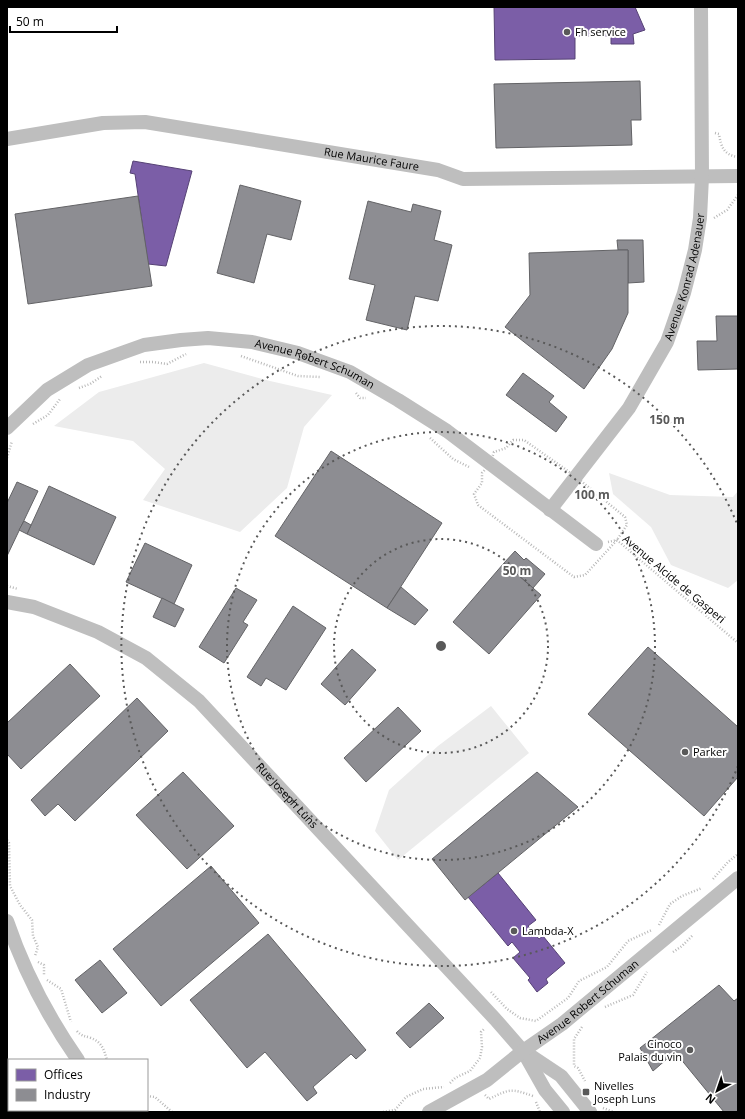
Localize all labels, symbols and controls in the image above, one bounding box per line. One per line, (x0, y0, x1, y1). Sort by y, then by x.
scale bar (10, 8, 117, 34)
text: 50 m (16, 13, 44, 30)
place label: Fh service (575, 24, 626, 39)
marker: Fh service (562, 27, 572, 37)
street label: Rue Maurice Faure (323, 143, 420, 174)
street label: Avenue Konrad Adenauer (660, 212, 707, 342)
street label: Avenue Robert Schuman (254, 335, 378, 392)
text: 150 m (649, 411, 685, 428)
text: 100 m (574, 486, 610, 503)
street label: Avenue Alcide de Gasperi (620, 531, 729, 626)
text: 50 m (503, 562, 531, 579)
centre of rings (434, 639, 448, 653)
place label: Parker (693, 744, 727, 759)
marker: Parker (680, 747, 690, 757)
street label: Rue Joseph Luns (253, 759, 322, 831)
place label: Lambda-X (522, 923, 574, 938)
marker: Lambda-X (509, 926, 519, 936)
street label: Avenue Robert Schuman (533, 956, 641, 1046)
place label: Cinoco Palais du vin (618, 1036, 682, 1064)
marker: Cinoco Palais du vin (685, 1045, 695, 1055)
legend (8, 1059, 148, 1111)
text: Offices (44, 1066, 83, 1083)
north arrow (697, 1071, 737, 1111)
place label: Nivelles Joseph Luns (593, 1078, 656, 1106)
text: Industry (44, 1086, 91, 1103)
marker: Nivelles Joseph Luns (581, 1087, 591, 1097)
text: N (702, 1090, 719, 1108)

